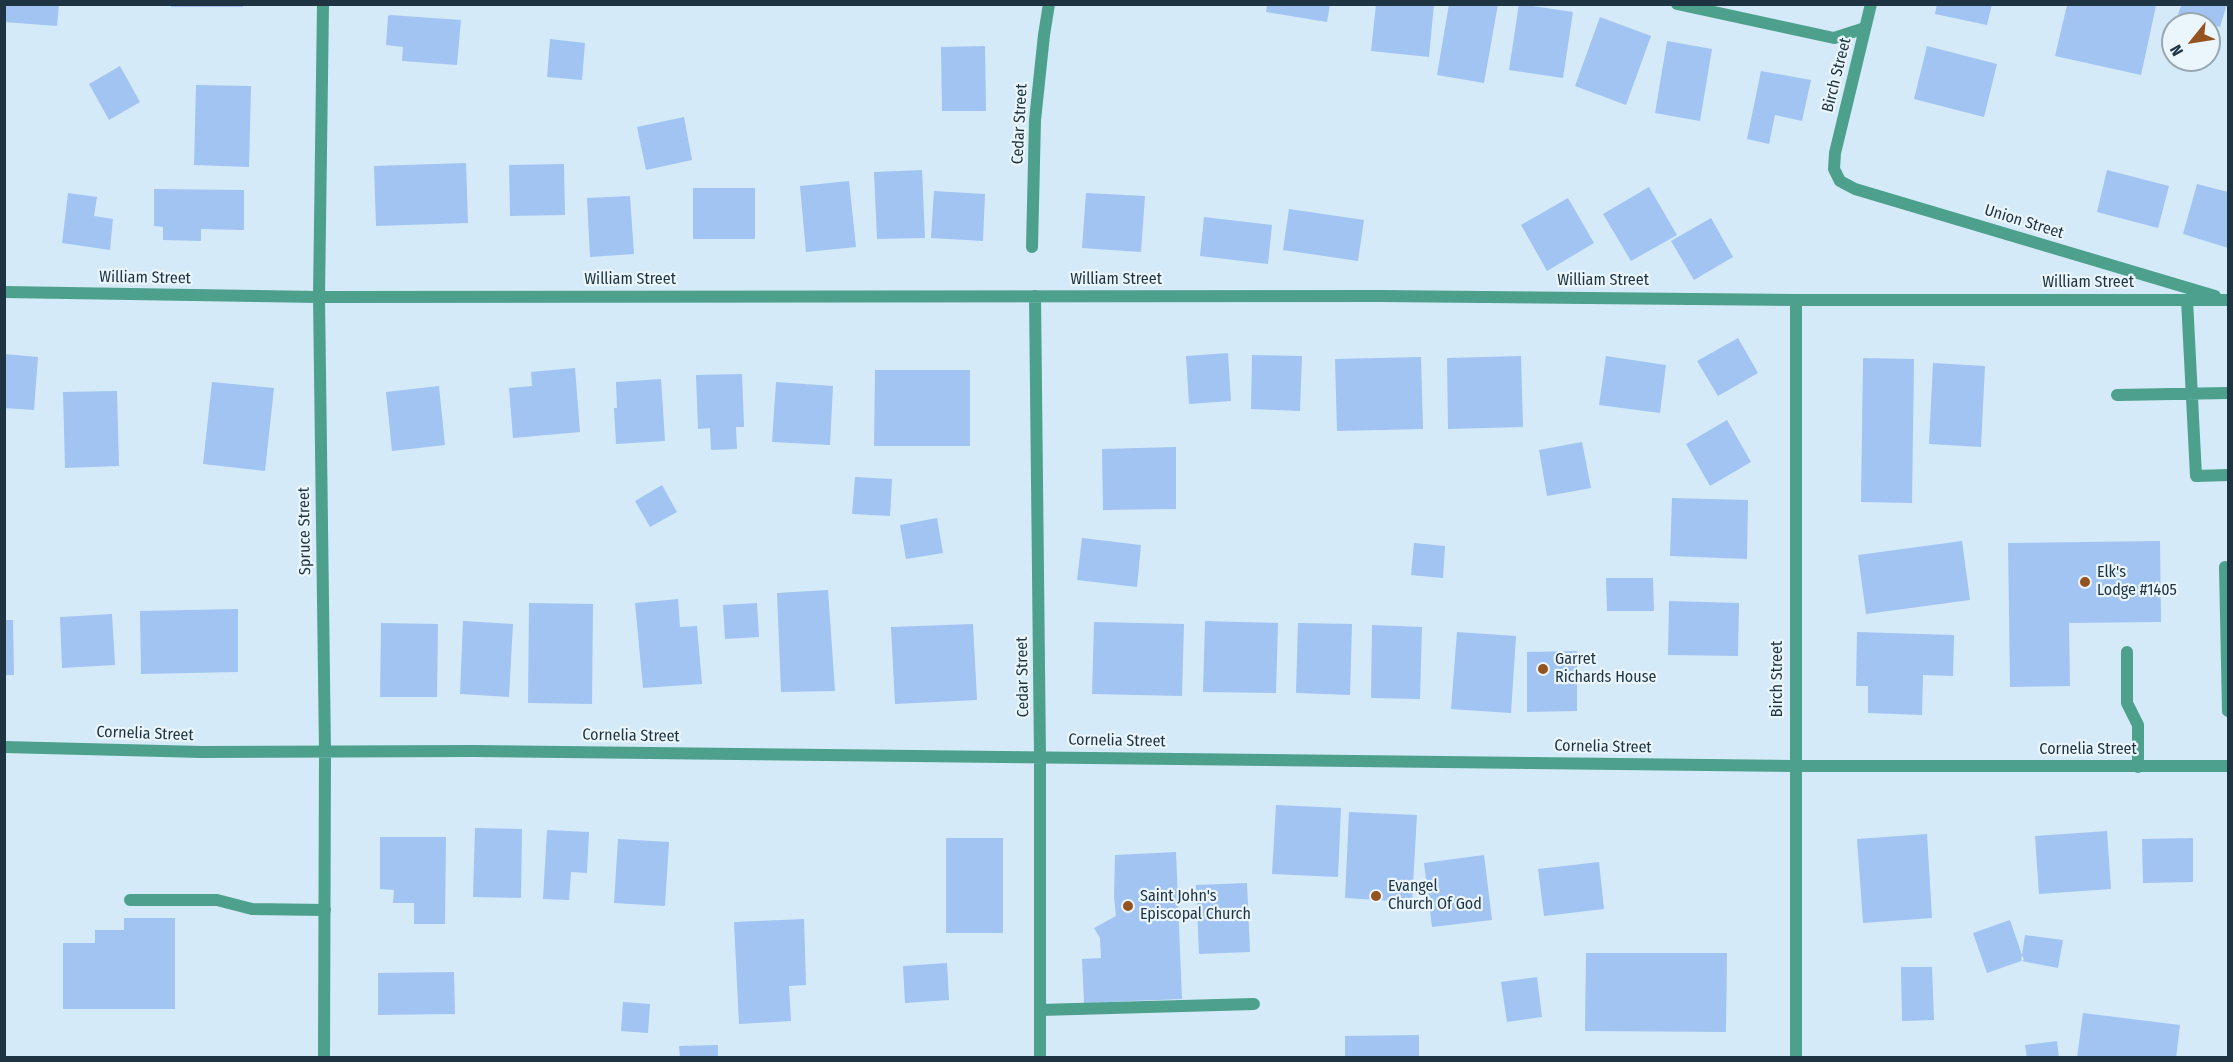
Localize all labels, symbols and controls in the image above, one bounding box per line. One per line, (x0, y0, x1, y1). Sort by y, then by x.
north arrow (2161, 12, 2221, 72)
street label: Birch Street (1818, 36, 1856, 114)
text: N (2166, 41, 2187, 59)
street label: Cedar Street (1008, 83, 1032, 165)
street label: Union Street (1982, 201, 2066, 243)
street label: William Street (99, 268, 191, 288)
street label: William Street (584, 270, 676, 290)
street label: William Street (1070, 270, 1162, 290)
street label: William Street (1557, 271, 1649, 291)
street label: William Street (2042, 273, 2134, 293)
street label: Spruce Street (295, 487, 315, 575)
place label: Elk's Lodge #1405 (2097, 563, 2177, 601)
marker: Elk's Lodge #1405 (2078, 575, 2092, 589)
street label: Cedar Street (1013, 636, 1033, 718)
street label: Birch Street (1768, 641, 1788, 717)
place label: Garret Richards House (1555, 650, 1656, 688)
marker: Garret Richards House (1536, 662, 1550, 676)
street label: Cornelia Street (96, 723, 194, 745)
street label: Cornelia Street (582, 726, 680, 746)
street label: Cornelia Street (1068, 731, 1166, 751)
street label: Cornelia Street (1554, 737, 1652, 757)
street label: Cornelia Street (2039, 740, 2137, 760)
place label: Evangel Church Of God (1388, 877, 1482, 915)
place label: Saint John's Episcopal Church (1140, 887, 1251, 925)
marker: Evangel Church Of God (1369, 889, 1383, 903)
marker: Saint John's Episcopal Church (1121, 899, 1135, 913)

